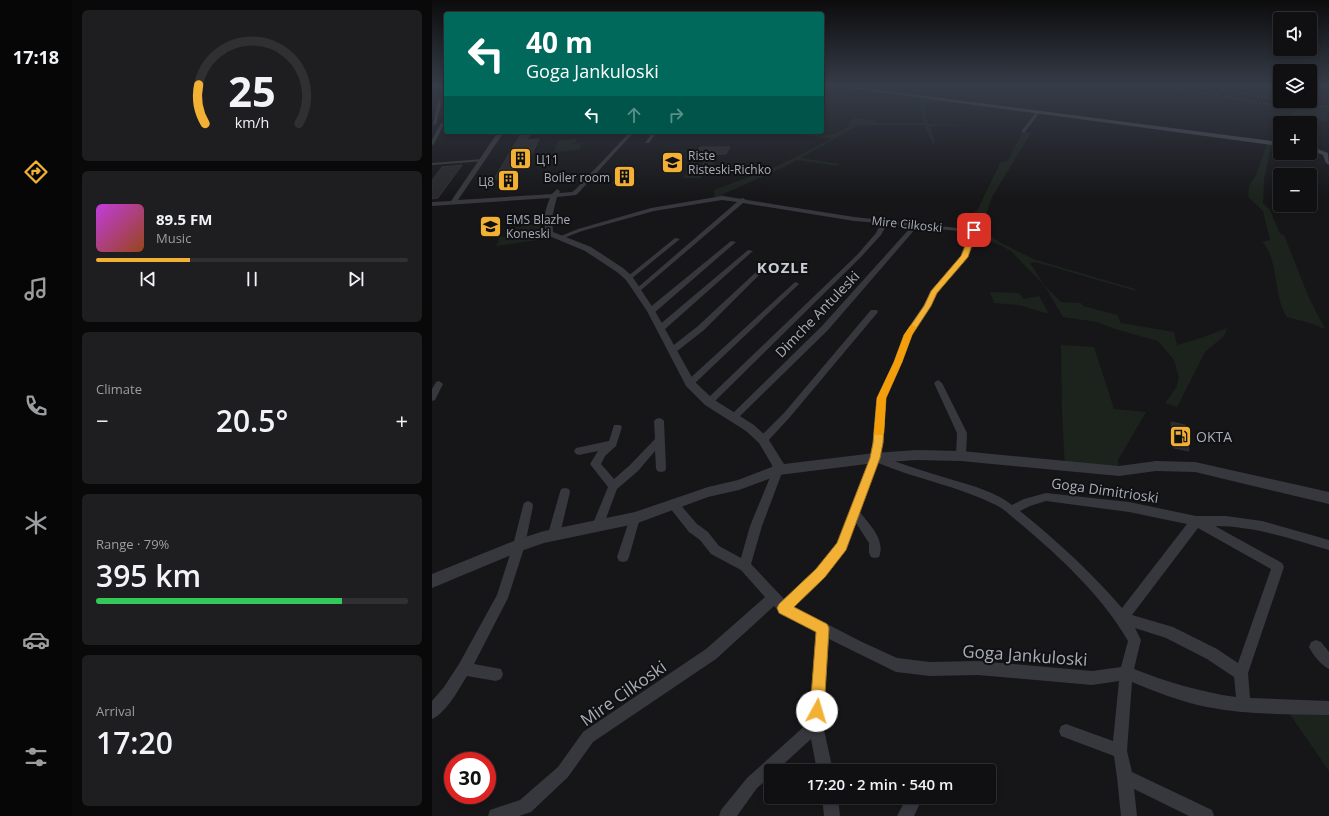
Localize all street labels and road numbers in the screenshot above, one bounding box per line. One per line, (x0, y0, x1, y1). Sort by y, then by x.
street label: Mire Cilkoski (871, 212, 943, 236)
street label: Dimche Antuleski (771, 267, 863, 361)
street label: Goga Dimitrioski (1050, 473, 1160, 507)
street label: Goga Jankuloski (962, 639, 1088, 671)
street label: Mire Cilkoski (575, 655, 671, 731)

